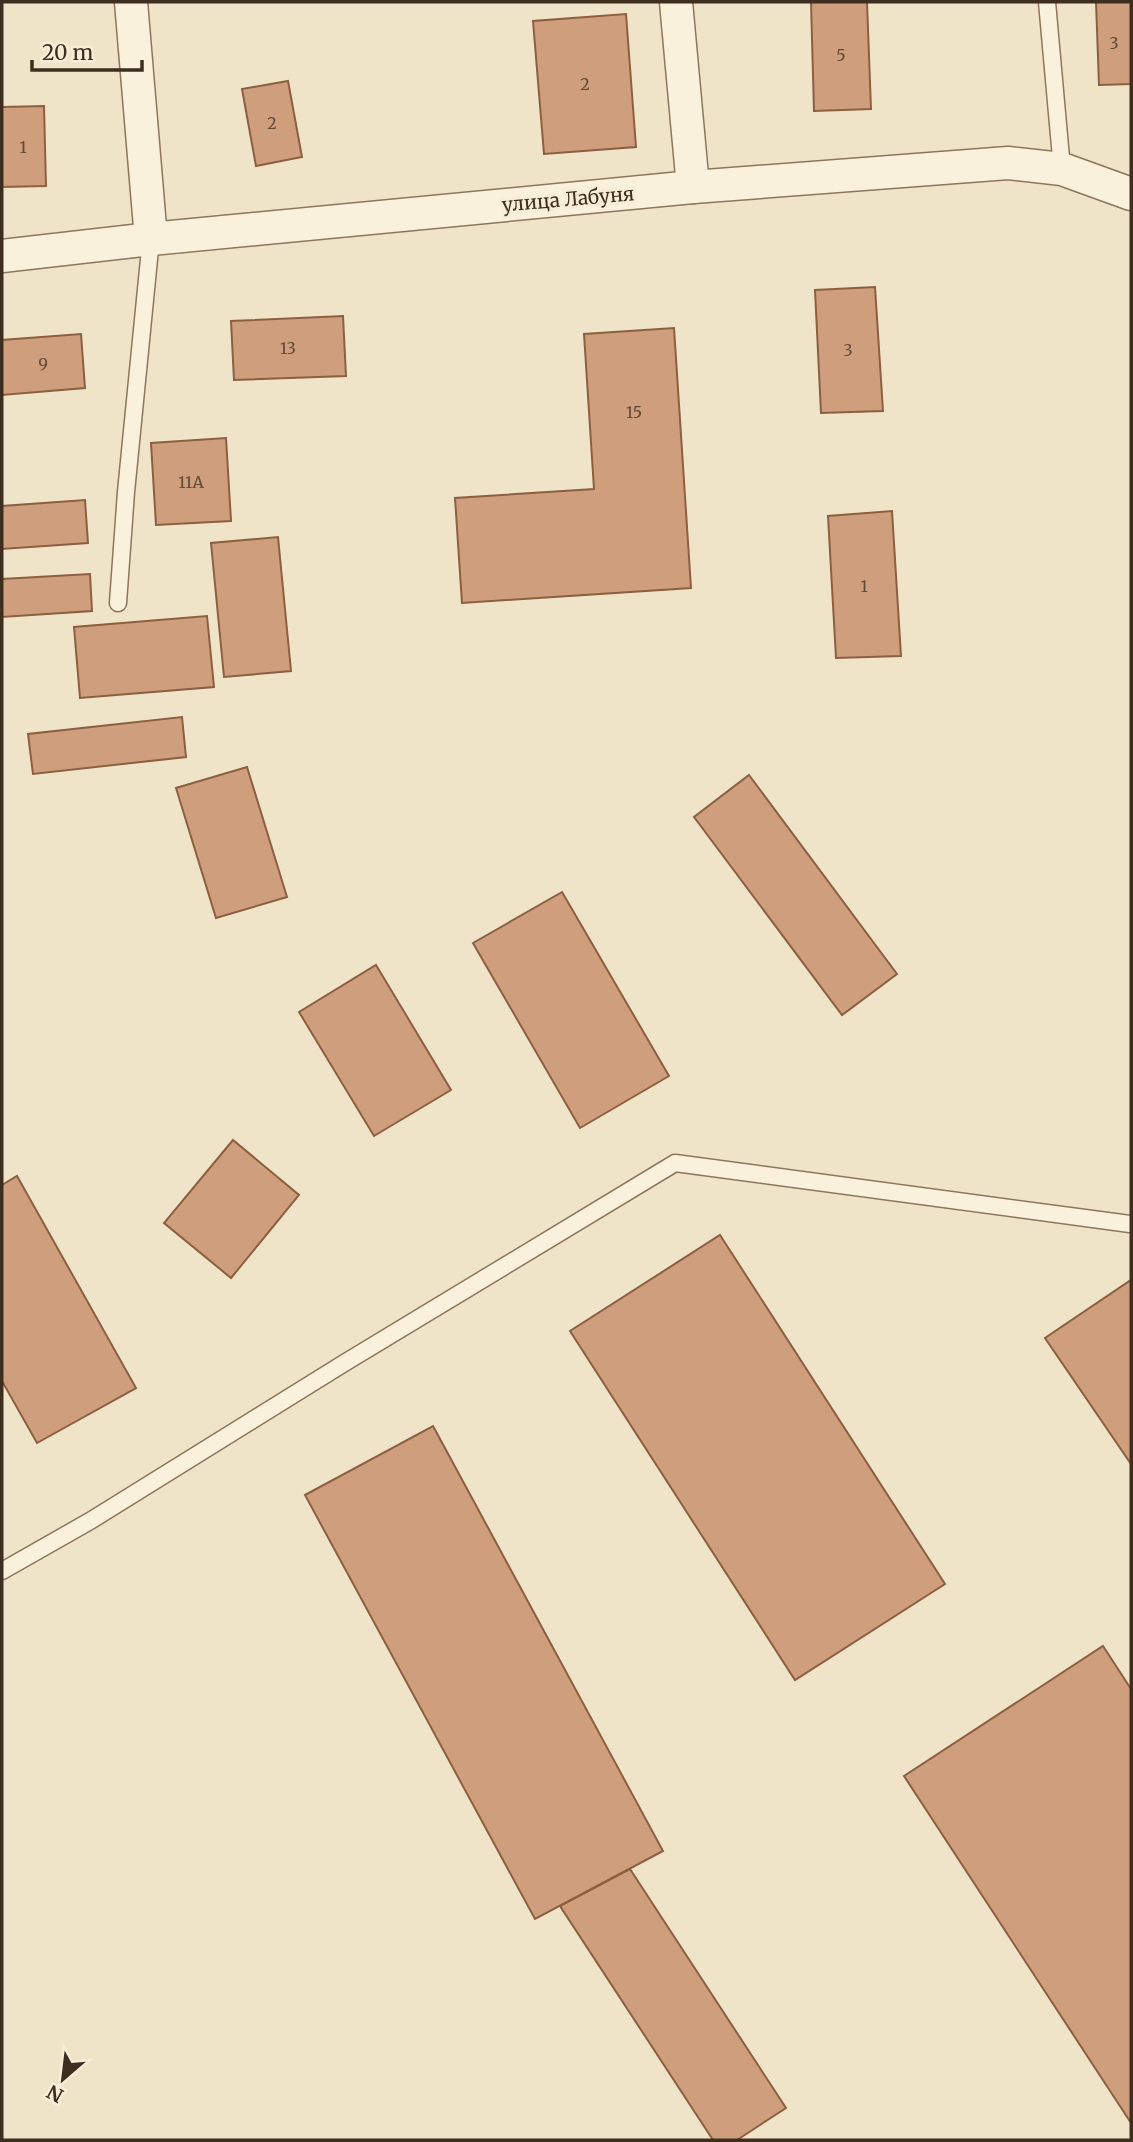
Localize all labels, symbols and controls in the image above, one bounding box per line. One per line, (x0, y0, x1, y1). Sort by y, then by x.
scale bar (32, 28, 142, 72)
house number: 3 (1109, 33, 1119, 53)
text: 20 m (42, 39, 94, 66)
house number: 5 (836, 45, 846, 65)
house number: 2 (580, 74, 590, 94)
house number: 2 (267, 113, 277, 133)
house number: 1 (19, 137, 27, 157)
street label: улица Лабуня (501, 181, 635, 217)
house number: 13 (280, 338, 296, 358)
house number: 3 (843, 340, 853, 360)
house number: 9 (38, 354, 48, 374)
house number: 15 (626, 402, 642, 422)
house number: 11А (178, 472, 204, 492)
house number: 1 (860, 576, 868, 596)
north arrow (28, 2044, 98, 2114)
text: N (43, 2080, 67, 2108)

